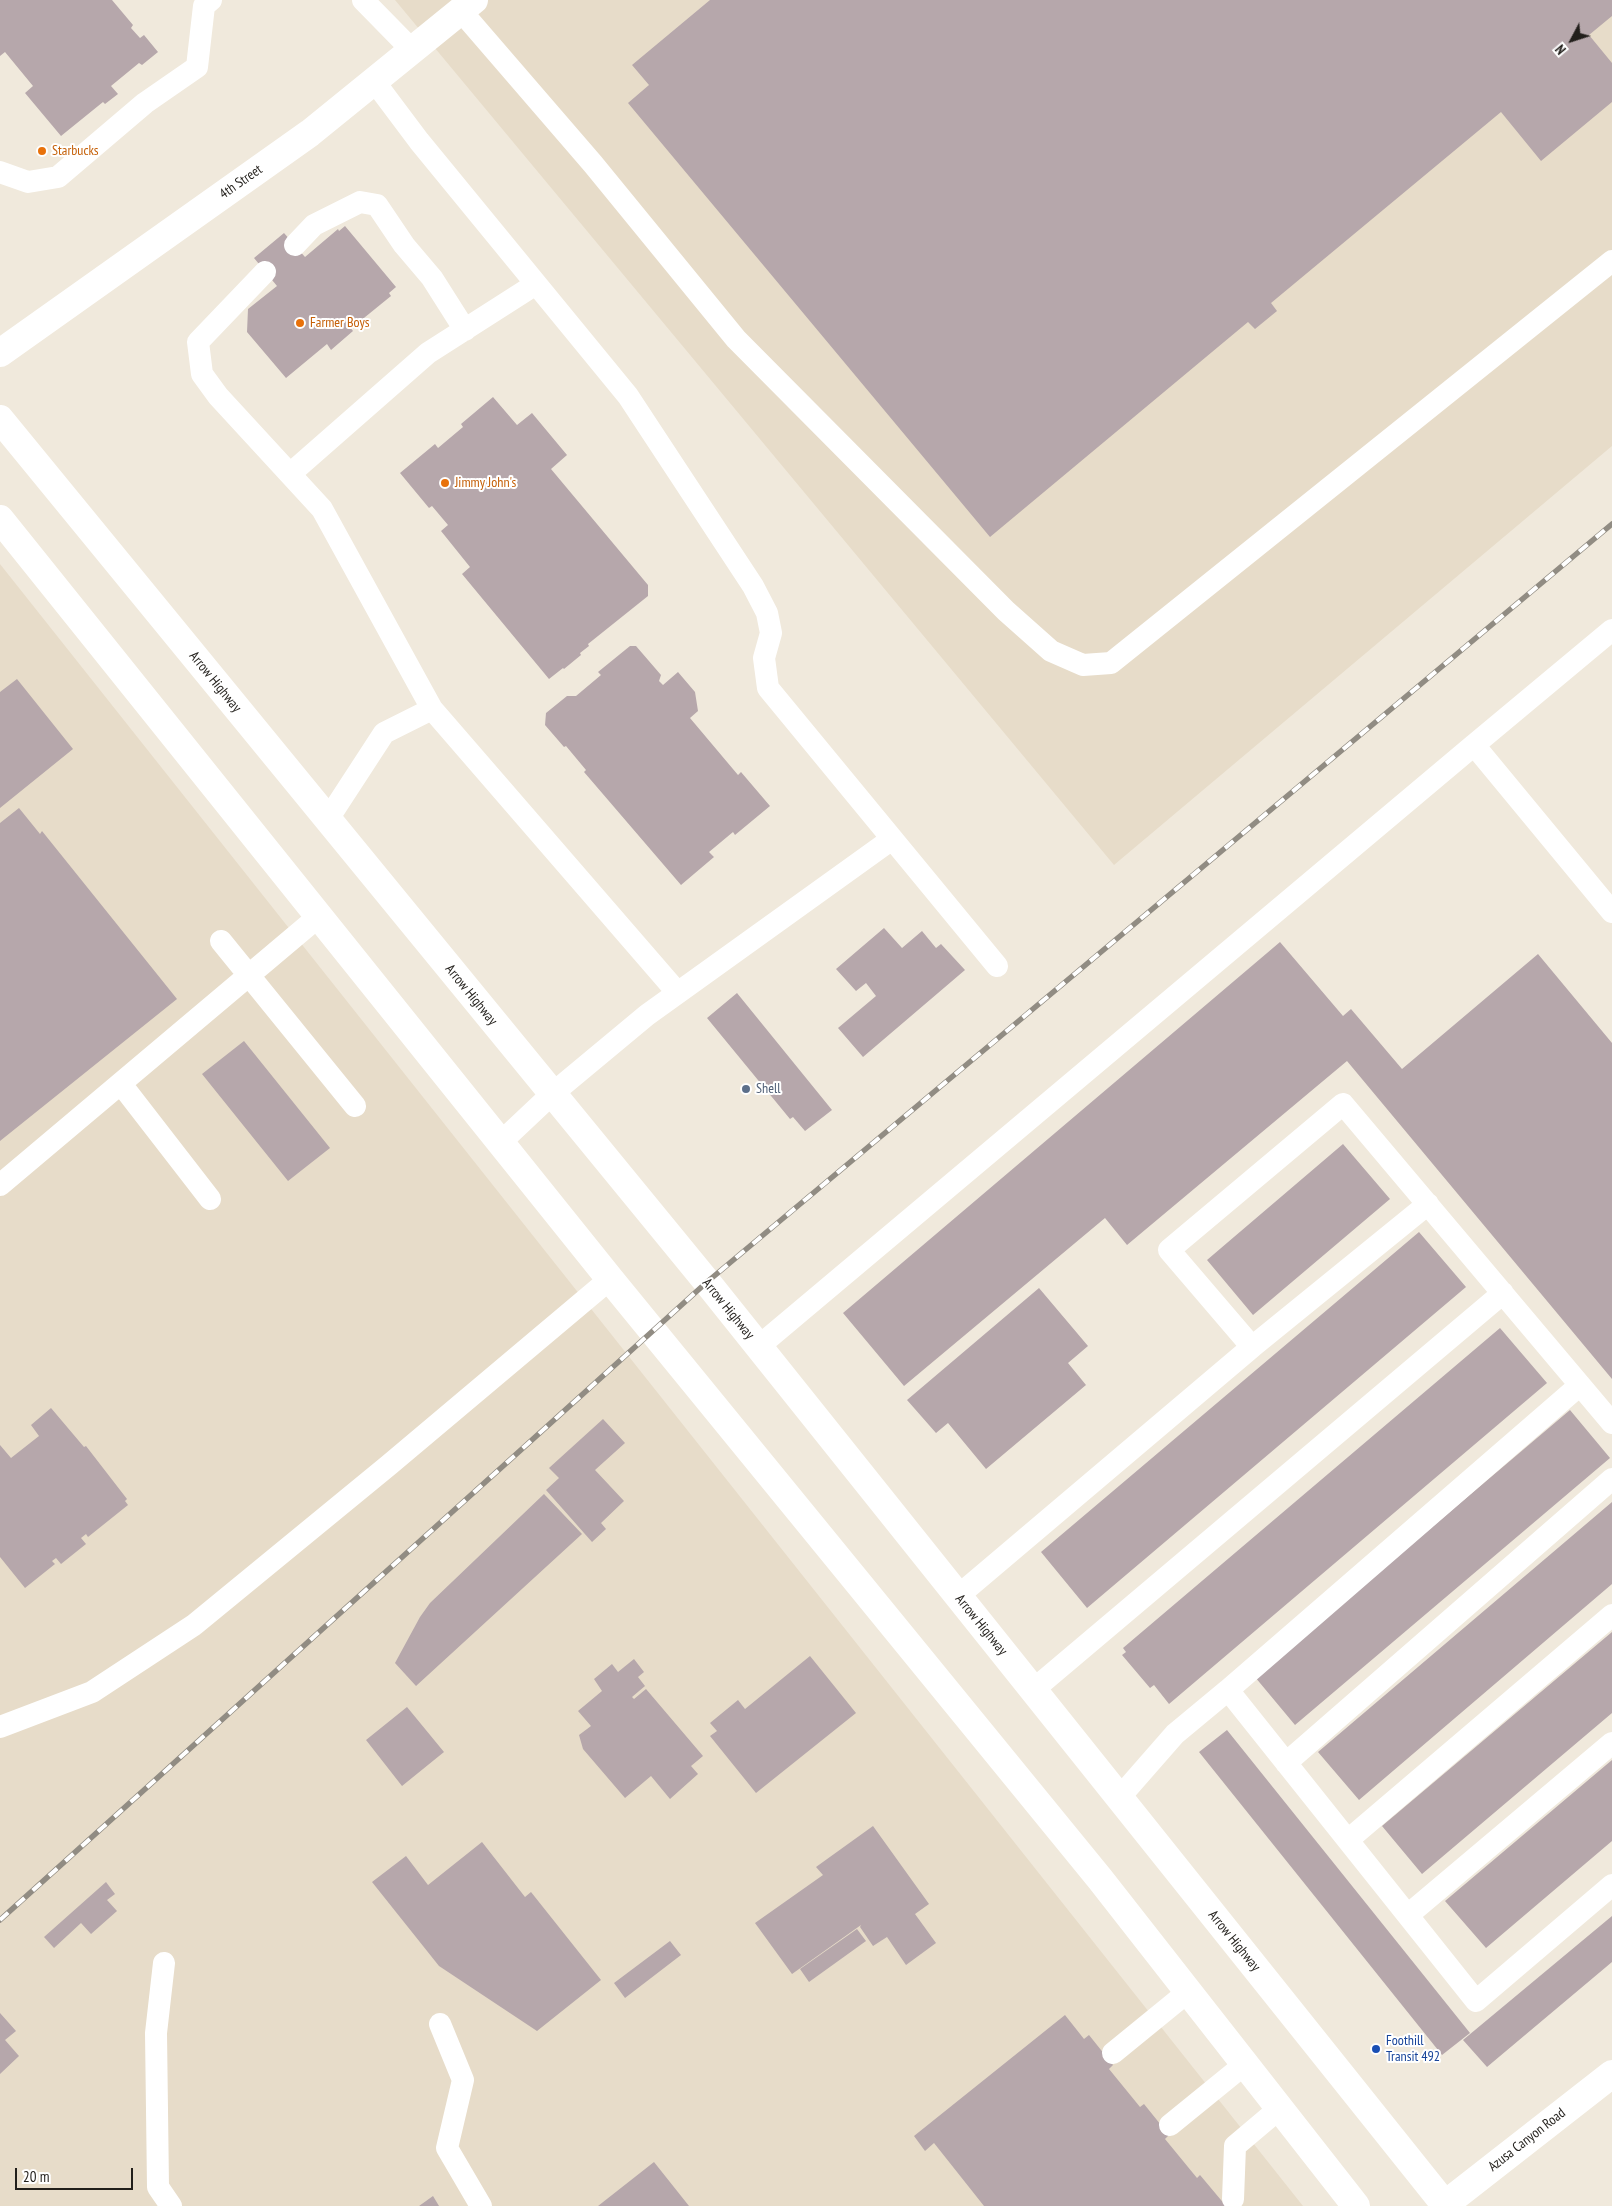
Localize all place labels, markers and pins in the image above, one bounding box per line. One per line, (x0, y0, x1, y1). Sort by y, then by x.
place label: Starbucks (52, 143, 99, 159)
marker: Starbucks (36, 145, 48, 157)
place label: Farmer Boys (310, 315, 369, 331)
marker: Farmer Boys (294, 317, 306, 329)
place label: Jimmy John's (455, 475, 516, 491)
marker: Jimmy John's (439, 477, 451, 489)
place label: Shell (756, 1081, 780, 1097)
marker: Shell (740, 1083, 752, 1095)
place label: Foothill Transit 492 (1386, 2033, 1440, 2066)
marker: Foothill Transit 492 (1370, 2043, 1382, 2055)

